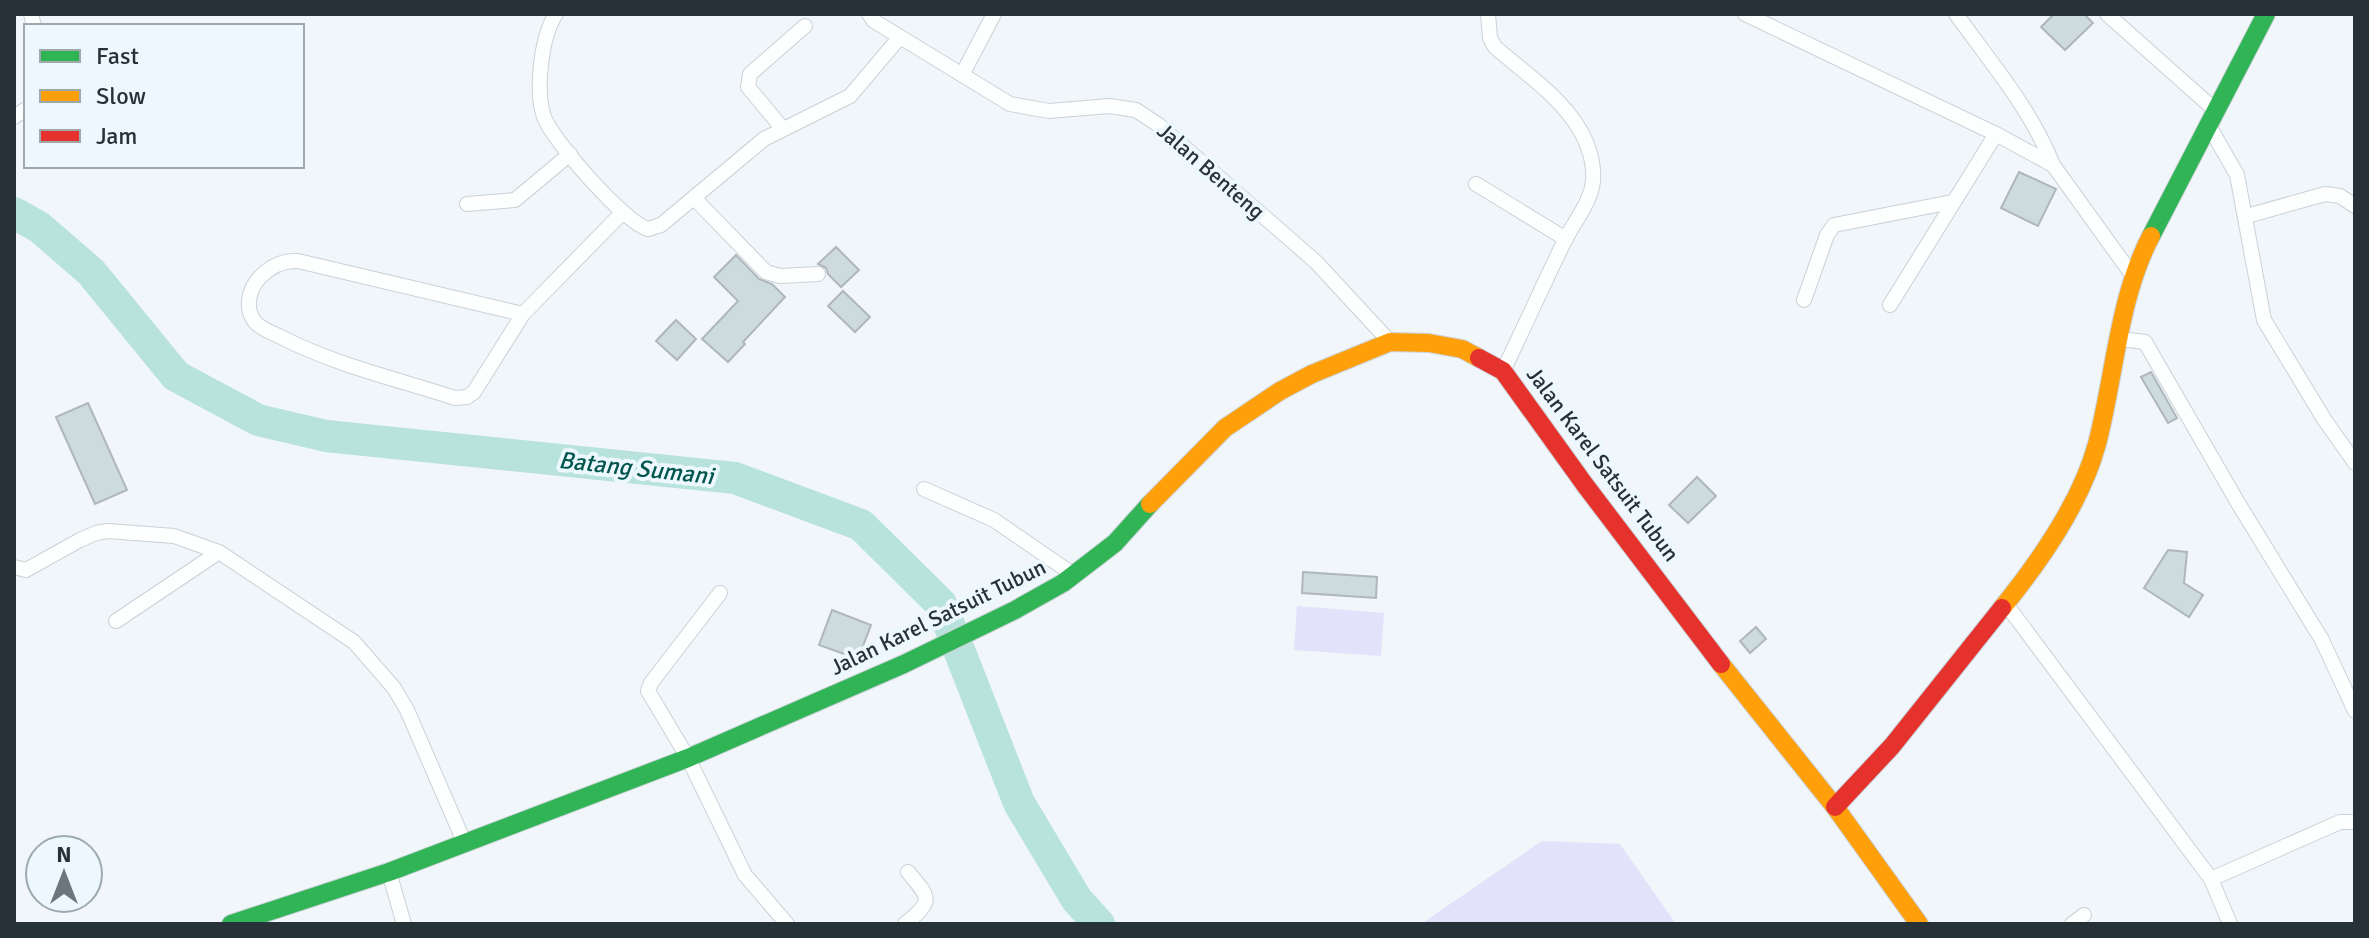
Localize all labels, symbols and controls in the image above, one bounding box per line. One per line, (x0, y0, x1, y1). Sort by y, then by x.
legend (24, 24, 304, 168)
text: Fast (96, 41, 139, 71)
text: Slow (96, 81, 146, 111)
street label: Jalan Benteng (1152, 117, 1270, 225)
text: Jam (96, 121, 137, 151)
street label: Jalan Karel Satsuit Tubun (1521, 361, 1685, 567)
water label: Batang Sumani (557, 445, 717, 491)
street label: Jalan Karel Satsuit Tubun (826, 553, 1050, 681)
north arrow (24, 834, 104, 914)
text: N (56, 841, 72, 868)

